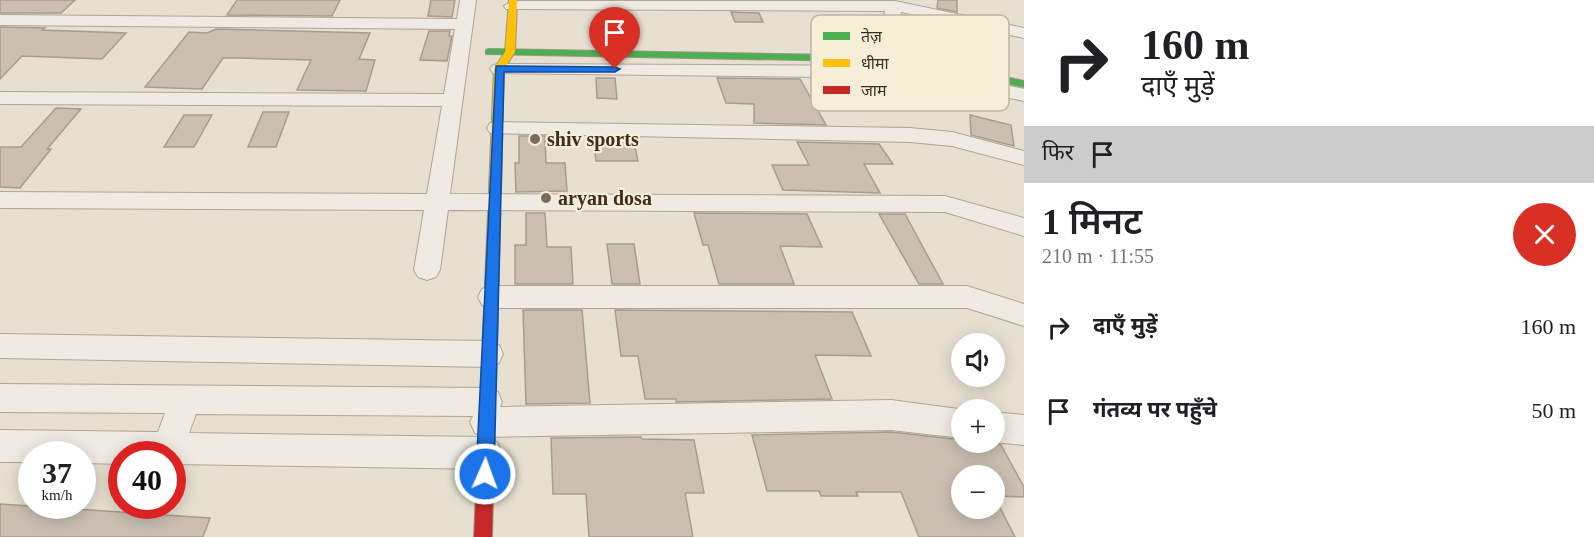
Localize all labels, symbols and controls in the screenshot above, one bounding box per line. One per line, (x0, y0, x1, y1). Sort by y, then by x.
pin (589, 7, 640, 69)
legend (811, 15, 1009, 111)
icon: arrive (598, 16, 631, 49)
text: 160 m (1141, 22, 1250, 68)
icon: right (1042, 24, 1120, 102)
text: तेज़ (861, 27, 883, 45)
text: धीमा (861, 55, 890, 72)
text: दाएँ मुड़ें (1141, 71, 1215, 101)
text: जाम (861, 82, 887, 99)
place label: shiv sports (547, 128, 639, 151)
marker: shiv sports (528, 132, 542, 146)
icon: arrive (1086, 138, 1119, 171)
text: फिर (1042, 140, 1074, 165)
place label: aryan dosa (558, 187, 652, 210)
marker: aryan dosa (539, 191, 553, 205)
text: 1 मिनट (1042, 202, 1142, 242)
button: close (1513, 203, 1576, 266)
text: 210 m · 11:55 (1042, 245, 1154, 267)
icon: right (1042, 311, 1075, 344)
text: दाएँ मुड़ें (1093, 313, 1158, 338)
text: 160 m (1520, 314, 1576, 339)
map controls (951, 333, 1005, 519)
button: sound (951, 333, 1005, 387)
icon: arrive (1042, 395, 1075, 428)
text: गंतव्य पर पहुँचे (1093, 397, 1217, 422)
text: 50 m (1531, 398, 1576, 423)
button: + (951, 399, 1005, 453)
speed limit sign: 40 (108, 441, 186, 519)
position arrow (453, 442, 517, 506)
text: 37 (42, 456, 72, 489)
button: − (951, 465, 1005, 519)
text: km/h (42, 487, 72, 503)

